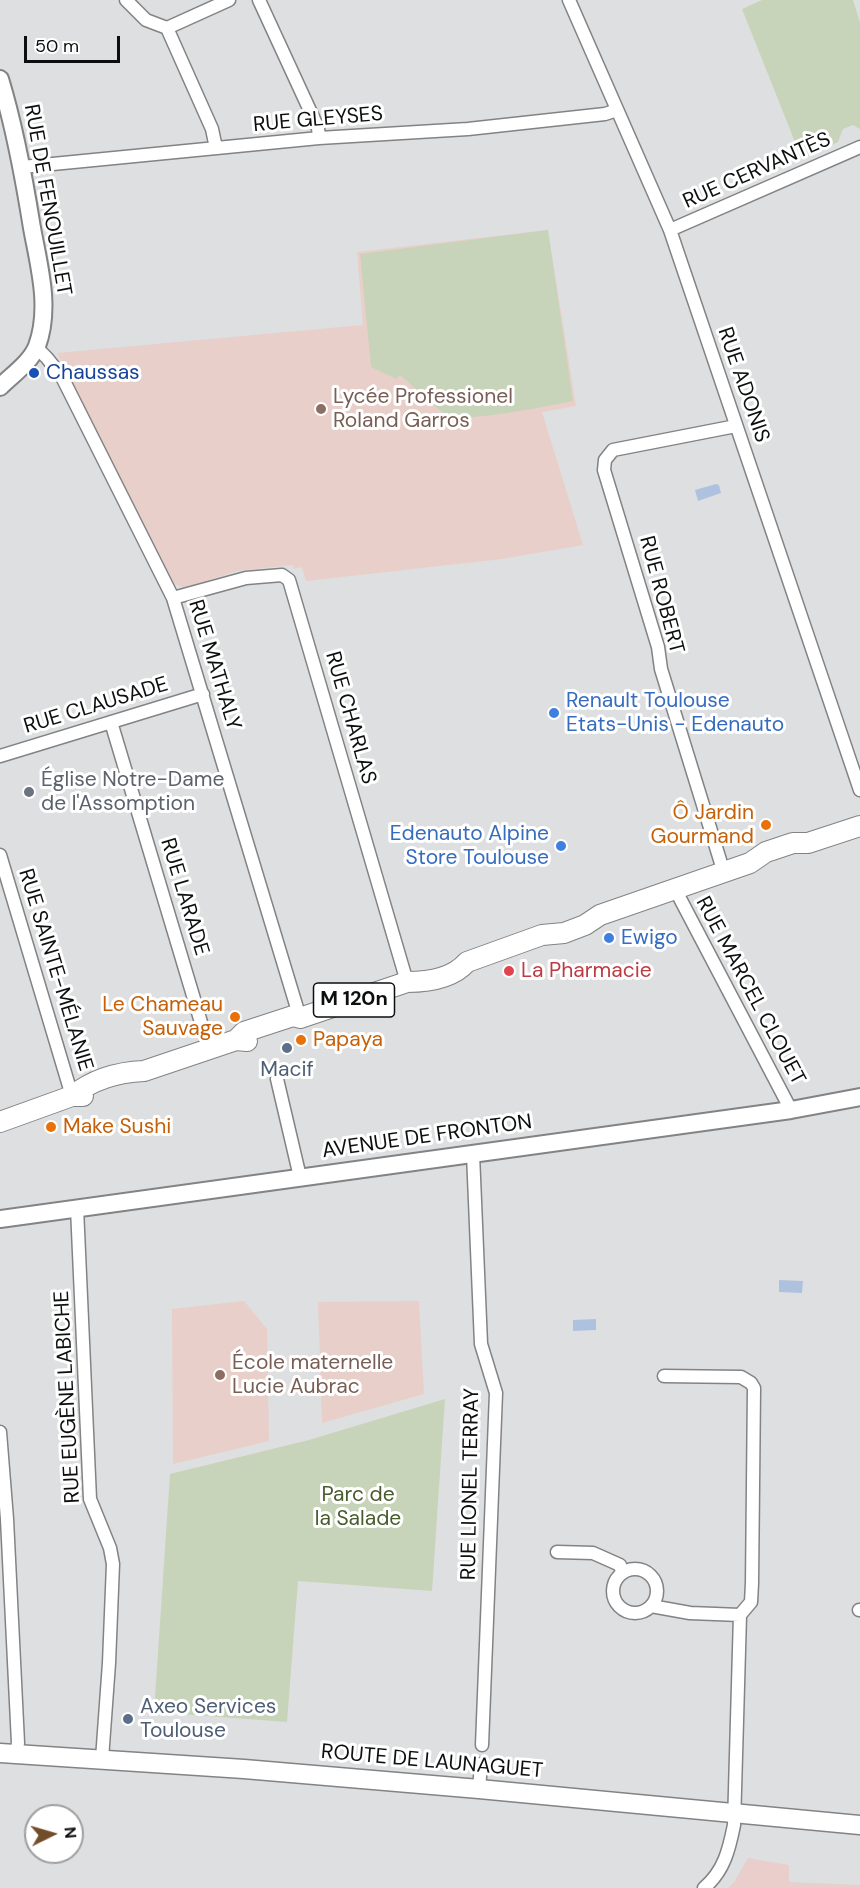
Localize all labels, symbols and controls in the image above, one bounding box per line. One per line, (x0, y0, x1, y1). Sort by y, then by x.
scale bar (27, 24, 123, 62)
text: 50 m (35, 34, 79, 58)
street label: RUE DE FENOUILLET (18, 102, 76, 298)
street label: RUE GLEYSES (252, 102, 384, 138)
street label: RUE CERVANTÈS (679, 127, 835, 215)
street label: RUE ADONIS (712, 324, 774, 446)
place label: Chaussas (46, 360, 140, 386)
marker: Chaussas (27, 366, 41, 380)
place label: Lycée Professionel Roland Garros (333, 384, 513, 434)
marker: Lycée Professionel Roland Garros (314, 402, 328, 416)
street label: RUE ROBERT (633, 533, 689, 657)
street label: RUE MATHALY (182, 597, 246, 733)
street label: RUE CHARLAS (319, 649, 381, 787)
street label: RUE CLAUSADE (21, 672, 171, 740)
place label: Renault Toulouse Etats-Unis - Edenauto (566, 688, 784, 738)
marker: Renault Toulouse Etats-Unis - Edenauto (547, 706, 561, 720)
place label: Église Notre-Dame de l'Assomption (41, 767, 224, 817)
marker: Église Notre-Dame de l'Assomption (22, 785, 36, 799)
place label: Ô Jardin Gourmand (650, 800, 754, 850)
marker: Ô Jardin Gourmand (759, 818, 773, 832)
place label: Edenauto Alpine Store Toulouse (390, 821, 549, 871)
street label: RUE LARADE (154, 835, 214, 959)
marker: Edenauto Alpine Store Toulouse (554, 839, 568, 853)
street label: RUE SAINTE-MÉLANIE (12, 866, 98, 1074)
street label: RUE MARCEL CLOUET (690, 892, 810, 1090)
place label: Ewigo (621, 925, 678, 951)
marker: Ewigo (602, 931, 616, 945)
place label: La Pharmacie (521, 958, 652, 984)
marker: La Pharmacie (502, 964, 516, 978)
road number: M 120n (314, 983, 394, 1017)
place label: Le Chameau Sauvage (102, 992, 223, 1042)
marker: Le Chameau Sauvage (228, 1010, 242, 1024)
place label: Papaya (313, 1027, 383, 1053)
marker: Papaya (294, 1033, 308, 1047)
marker: Macif (280, 1041, 294, 1055)
place label: Macif (260, 1057, 314, 1083)
street label: AVENUE DE FRONTON (320, 1110, 534, 1164)
place label: Make Sushi (63, 1114, 171, 1140)
marker: Make Sushi (44, 1120, 58, 1134)
street label: RUE EUGÈNE LABICHE (50, 1290, 86, 1504)
place label: École maternelle Lucie Aubrac (232, 1350, 393, 1400)
marker: École maternelle Lucie Aubrac (213, 1368, 227, 1382)
street label: RUE LIONEL TERRAY (457, 1388, 485, 1580)
park label: Parc de la Salade (315, 1482, 401, 1532)
place label: Axeo Services Toulouse (140, 1694, 276, 1744)
marker: Axeo Services Toulouse (121, 1712, 135, 1726)
street label: ROUTE DE LAUNAGUET (320, 1740, 544, 1784)
north arrow (24, 1804, 84, 1864)
text: N (59, 1826, 81, 1839)

